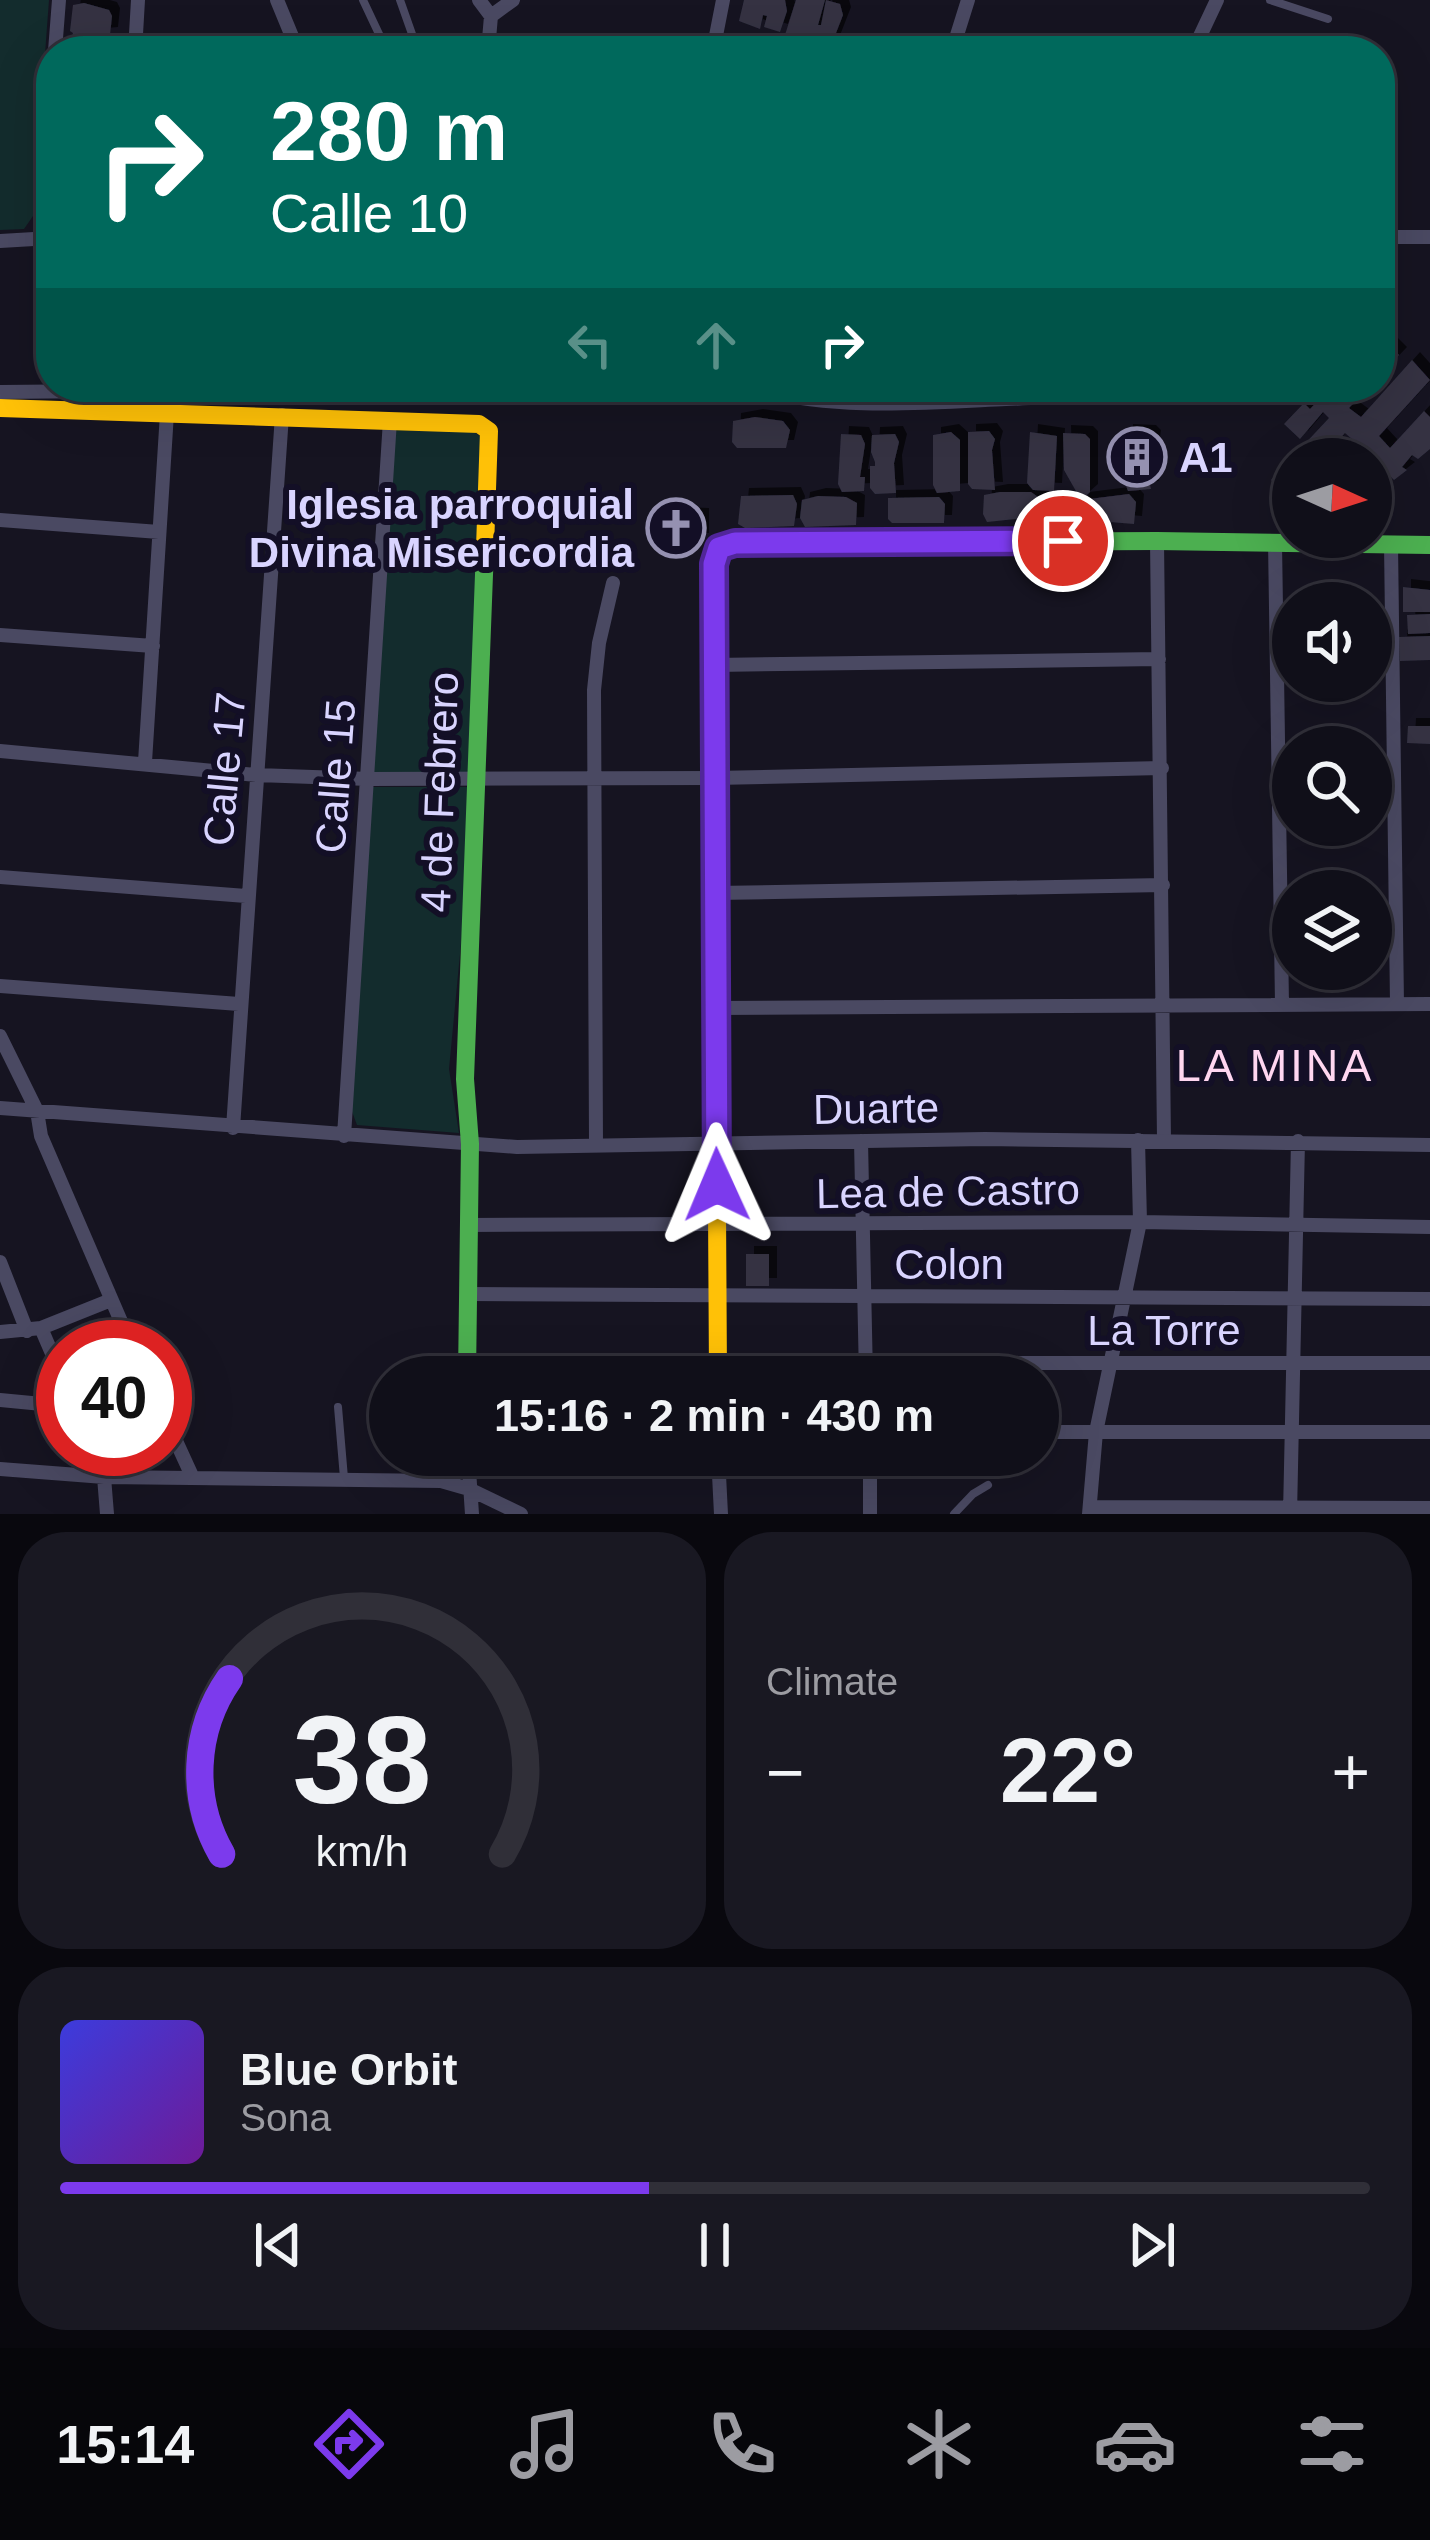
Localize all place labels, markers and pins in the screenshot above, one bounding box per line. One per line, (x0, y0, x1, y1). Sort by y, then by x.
building icon: A1 (1106, 426, 1168, 488)
place label: A1 (1179, 434, 1233, 481)
place label: Iglesia parroquial Divina Misericordia (249, 481, 635, 576)
pin (1012, 490, 1114, 592)
church icon: Iglesia parroquial Divina Misericordia (645, 497, 707, 559)

